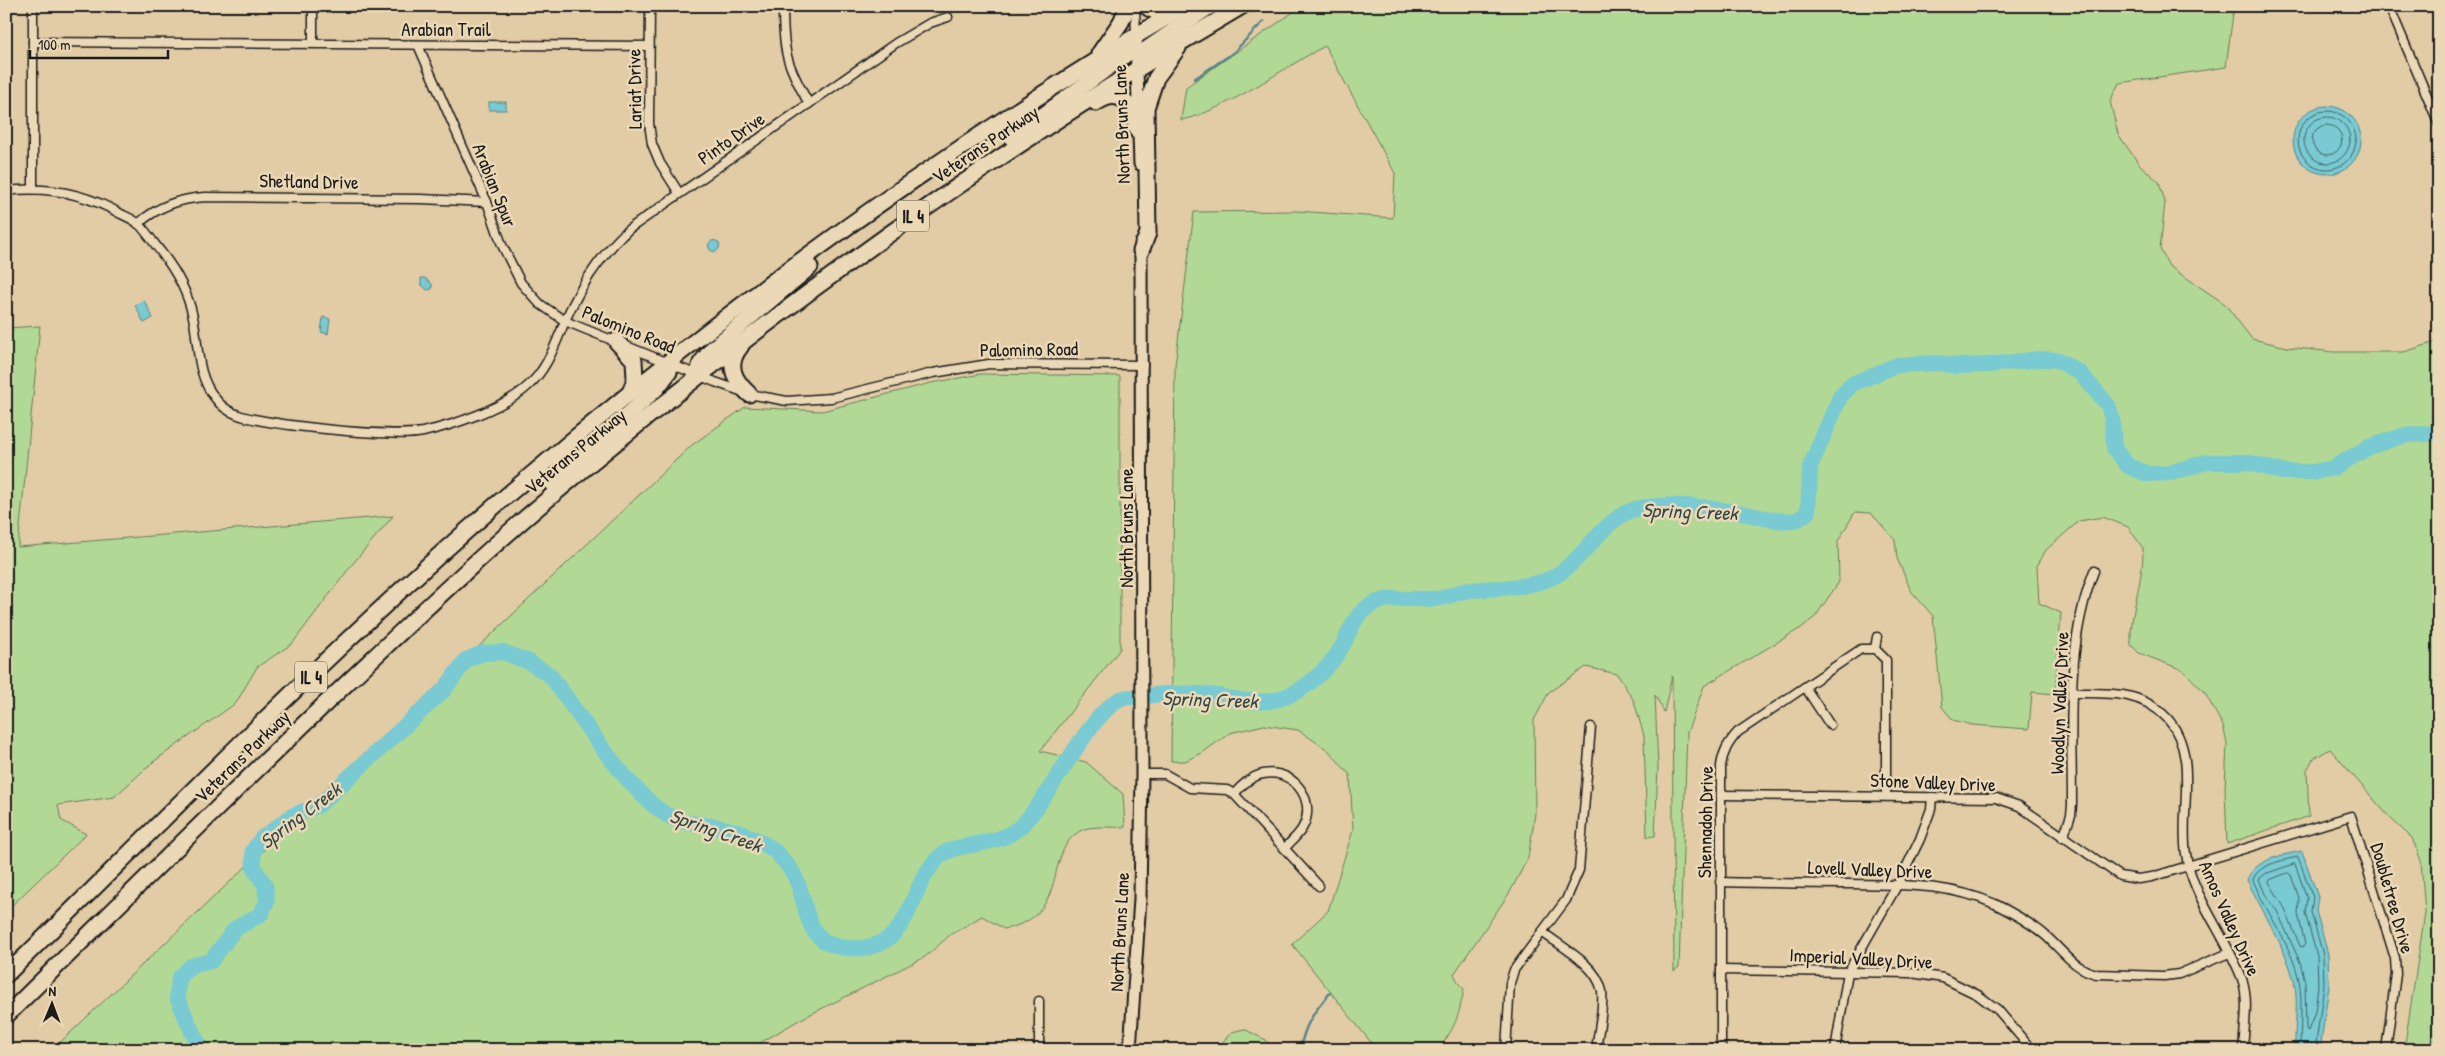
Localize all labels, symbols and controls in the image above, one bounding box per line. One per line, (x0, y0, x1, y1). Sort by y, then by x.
street label: Arabian Trail (401, 16, 492, 42)
scale bar (30, 28, 168, 60)
text: 100 m (38, 34, 71, 55)
street label: Lariat Drive (620, 48, 648, 129)
street label: North Bruns Lane (1106, 63, 1136, 184)
street label: Veterans Parkway (927, 99, 1043, 189)
street label: Pinto Drive (692, 105, 770, 171)
street label: Arabian Spur (466, 139, 524, 231)
street label: Shetland Drive (259, 167, 359, 195)
road number: IL 4 (897, 200, 929, 232)
street label: Palomino Road (579, 299, 680, 360)
street label: Palomino Road (980, 335, 1079, 363)
street label: Veterans Parkway (519, 402, 631, 500)
street label: North Bruns Lane (1113, 468, 1139, 588)
water label: Spring Creek (1642, 496, 1740, 527)
street label: Woodlyn Valley Drive (2044, 631, 2074, 775)
road number: IL 4 (295, 662, 327, 692)
water label: Spring Creek (1162, 684, 1260, 715)
street label: Veterans Parkway (189, 704, 295, 808)
street label: Shennadoh Drive (1691, 765, 1719, 878)
street label: Stone Valley Drive (1870, 767, 1997, 797)
water label: Spring Creek (254, 775, 348, 855)
water label: Spring Creek (666, 802, 767, 860)
street label: Doubletree Drive (2365, 840, 2421, 957)
street label: Lovell Valley Drive (1807, 854, 1933, 884)
street label: Amos Valley Drive (2193, 856, 2267, 980)
street label: North Bruns Lane (1103, 871, 1135, 992)
street label: Imperial Valley Drive (1789, 941, 1934, 975)
north arrow (28, 978, 78, 1028)
text: N (48, 981, 57, 1000)

